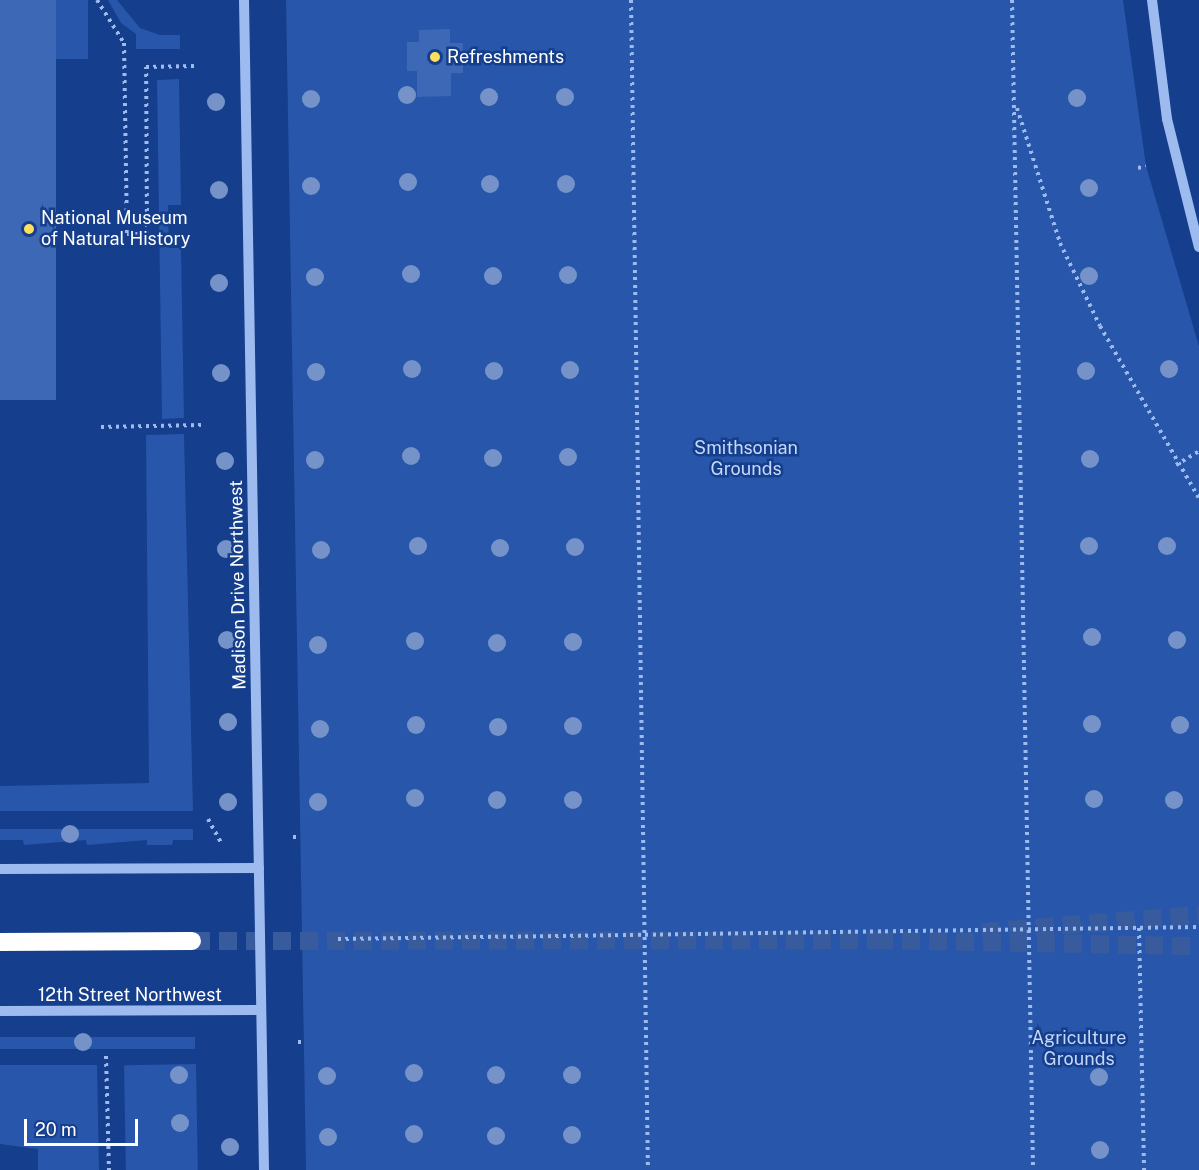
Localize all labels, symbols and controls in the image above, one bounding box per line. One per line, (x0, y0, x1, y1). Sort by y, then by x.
place label: Refreshments (447, 46, 564, 68)
marker: Refreshments (428, 50, 442, 64)
place label: National Museum of Natural History (41, 208, 190, 250)
marker: National Museum of Natural History (22, 222, 36, 236)
park label: Smithsonian Grounds (694, 438, 798, 480)
street label: Madison Drive Northwest (225, 480, 251, 690)
street label: 12th Street Northwest (38, 984, 222, 1006)
park label: Agriculture Grounds (1032, 1028, 1126, 1070)
scale bar (27, 1107, 141, 1145)
text: 20 m (35, 1119, 77, 1140)

